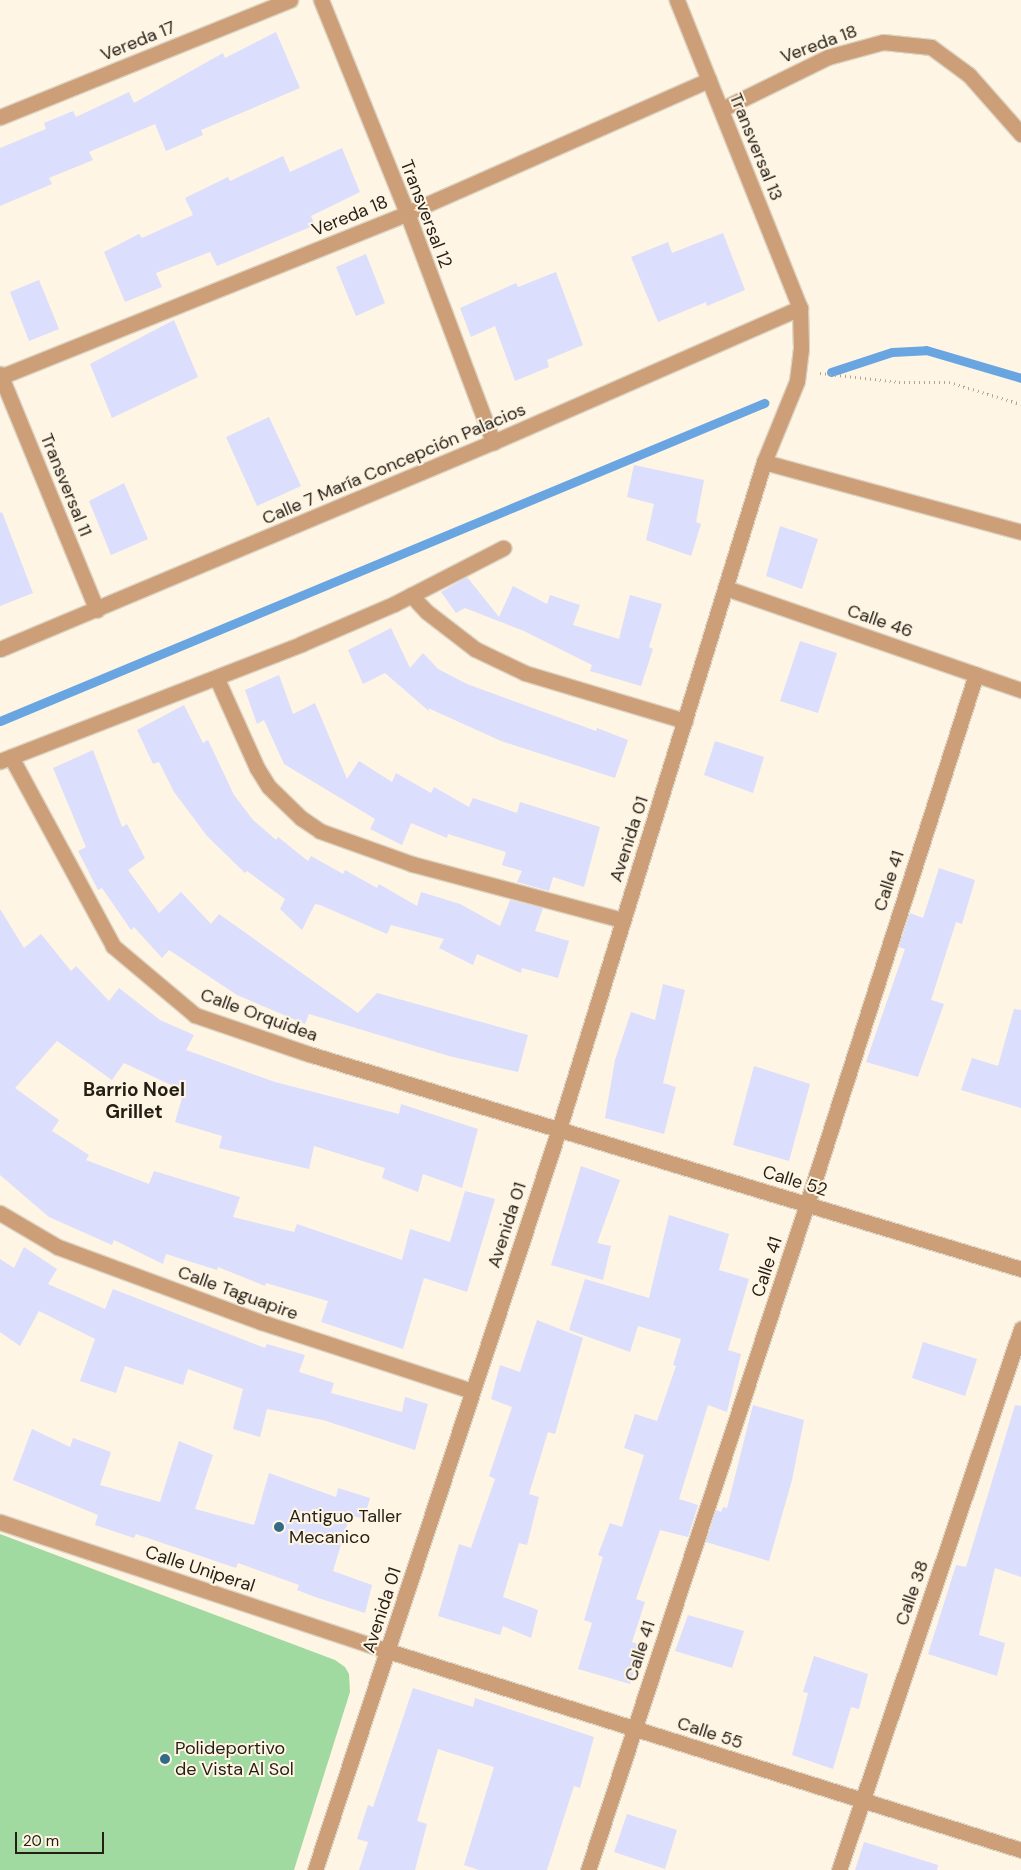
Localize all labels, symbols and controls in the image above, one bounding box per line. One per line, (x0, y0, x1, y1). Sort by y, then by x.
street label: Vereda 17 (97, 16, 179, 66)
street label: Vereda 18 (778, 20, 860, 68)
street label: Transversal 13 (725, 90, 787, 204)
street label: Transversal 12 (396, 157, 456, 271)
street label: Vereda 18 (309, 191, 391, 241)
street label: Calle 7 María Concepción Palacios (259, 399, 529, 529)
street label: Transversal 11 (36, 430, 96, 540)
street label: Calle 46 (844, 600, 916, 642)
street label: Avenida 01 (605, 793, 653, 885)
street label: Calle 41 (869, 848, 909, 914)
street label: Calle Orquidea (197, 984, 321, 1046)
district label: Barrio Noel Grillet (83, 1079, 185, 1123)
street label: Calle 52 (760, 1161, 830, 1201)
street label: Avenida 01 (483, 1179, 531, 1271)
street label: Calle 41 (747, 1234, 787, 1300)
street label: Calle Taguapire (175, 1261, 301, 1325)
place label: Antiguo Taller Mecanico (289, 1506, 402, 1548)
marker: Antiguo Taller Mecanico (273, 1521, 285, 1533)
street label: Calle Uniperal (142, 1541, 258, 1597)
street label: Calle 38 (891, 1558, 933, 1628)
street label: Avenida 01 (358, 1564, 406, 1656)
street label: Calle 41 (620, 1618, 660, 1684)
street label: Calle 55 (674, 1712, 746, 1754)
place label: Polideportivo de Vista Al Sol (175, 1738, 294, 1780)
marker: Polideportivo de Vista Al Sol (159, 1753, 171, 1765)
scale bar (18, 1822, 106, 1854)
text: 20 m (23, 1831, 59, 1851)

